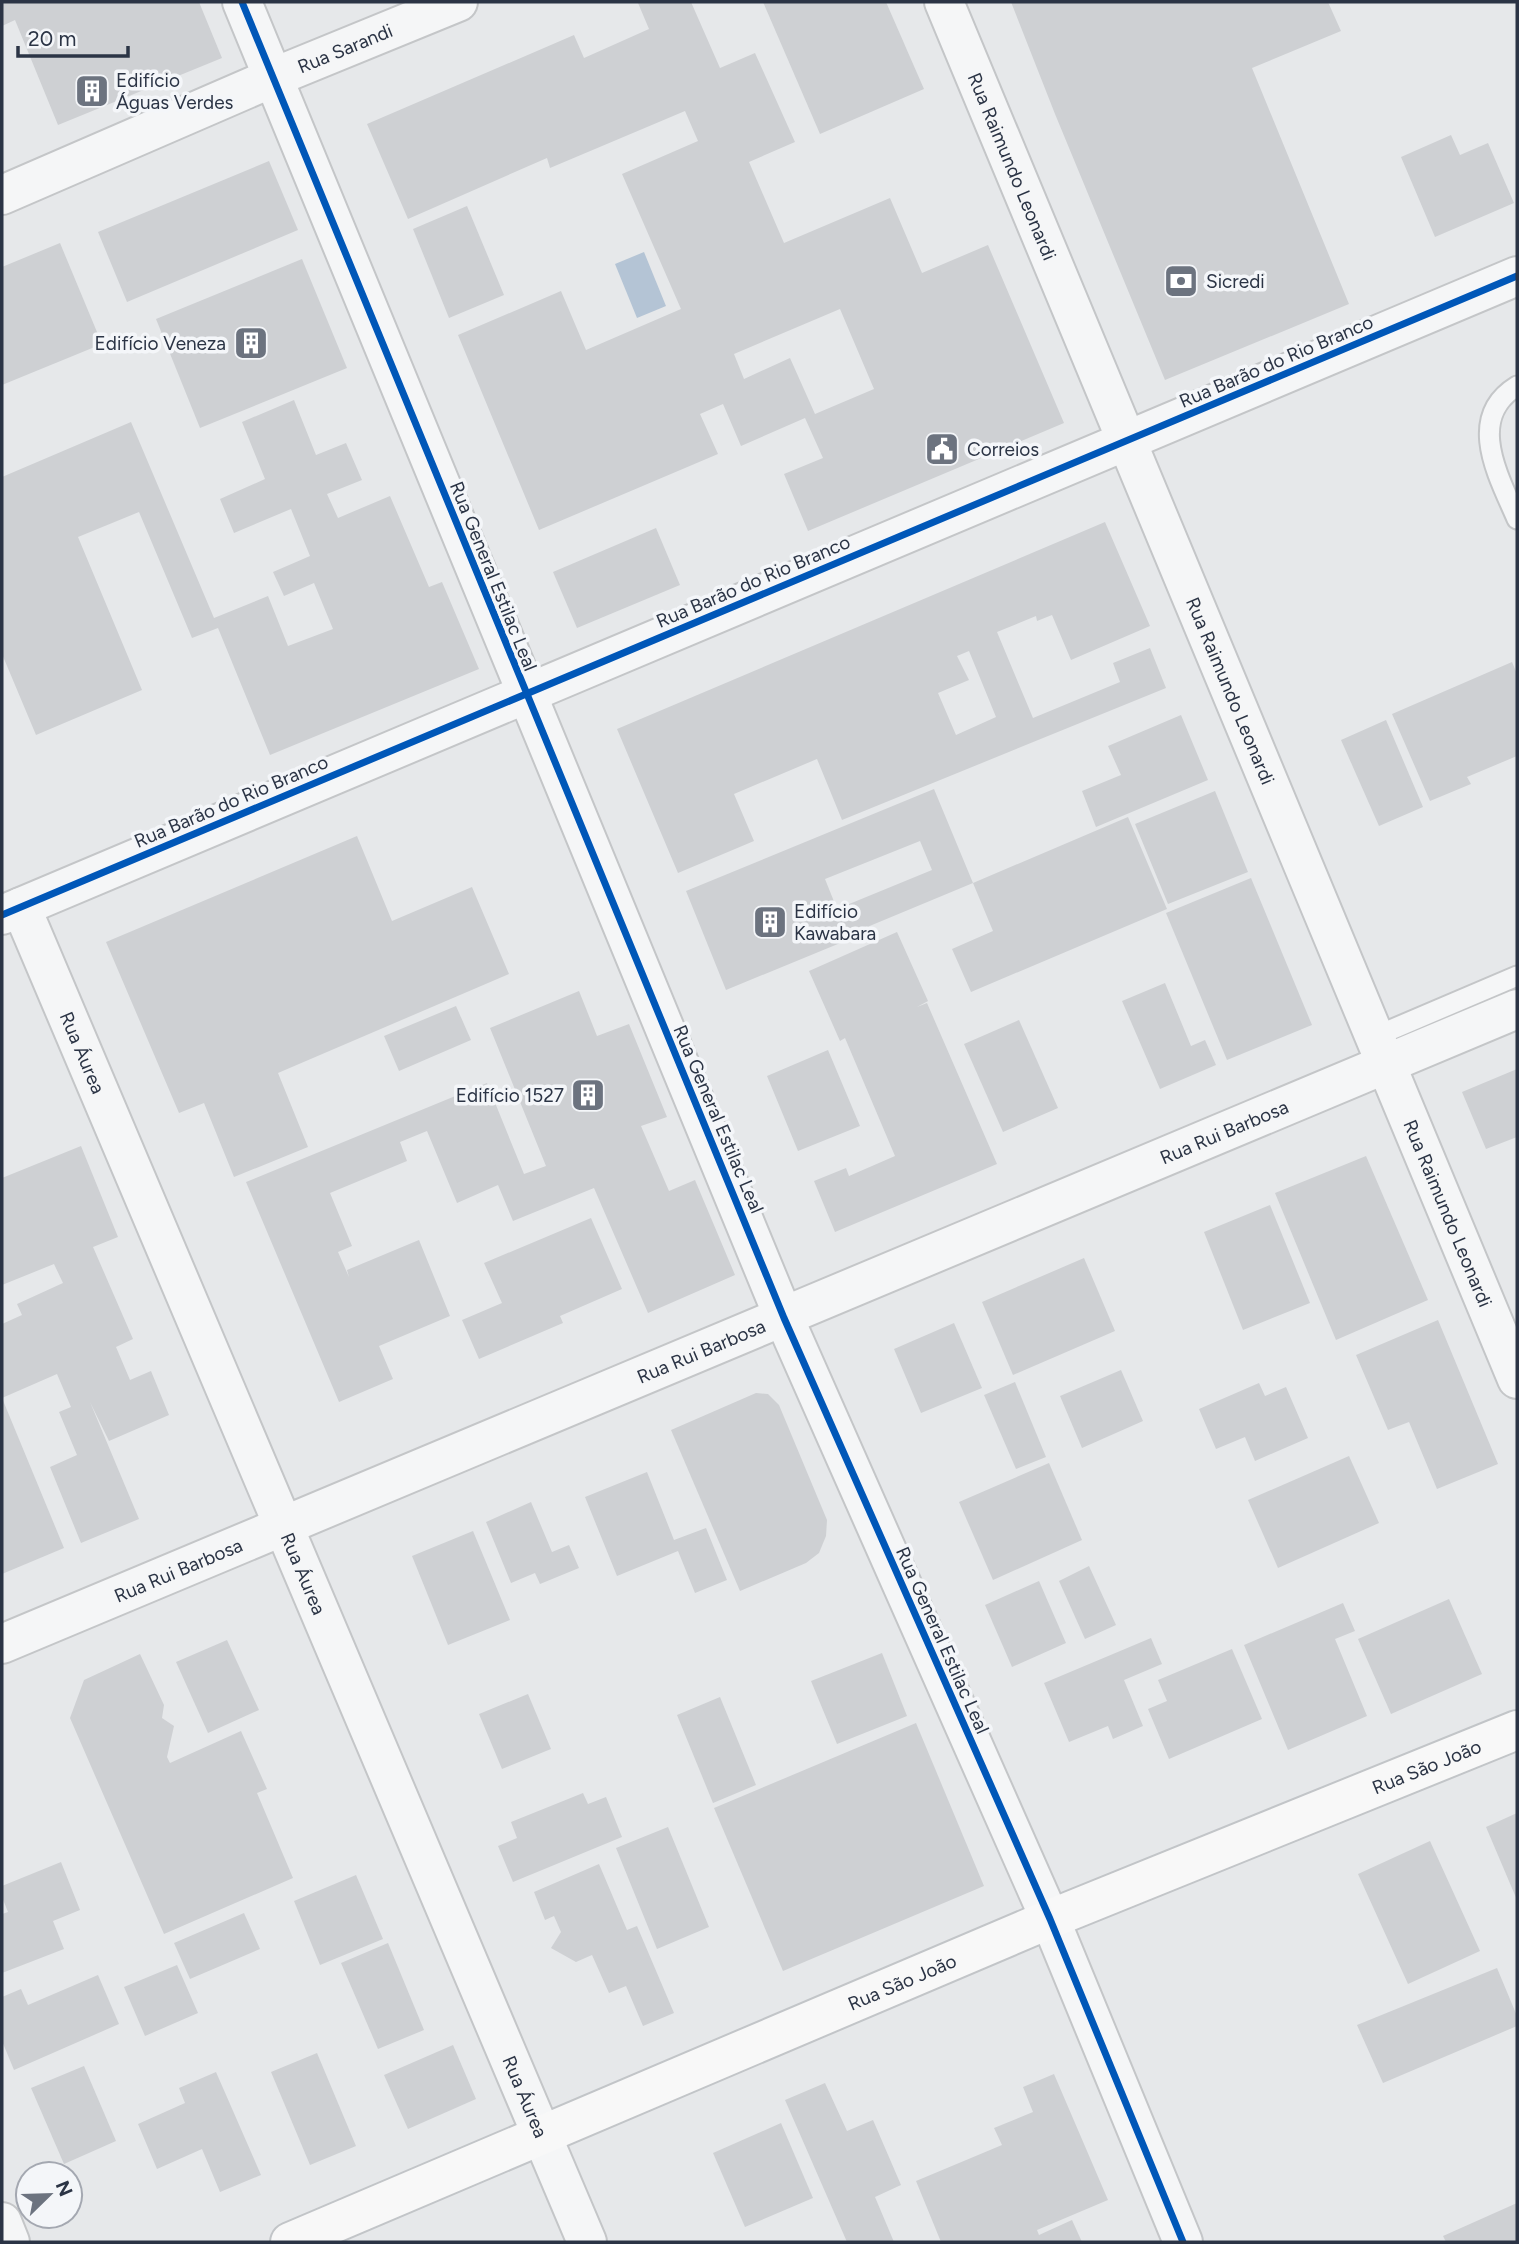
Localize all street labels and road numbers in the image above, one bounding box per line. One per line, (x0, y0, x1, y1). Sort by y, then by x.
street label: Rua Sarandi (294, 19, 396, 78)
street label: Rua Raimundo Leonardi (963, 69, 1061, 264)
street label: Rua Barão do Rio Branco (1176, 310, 1377, 413)
street label: Rua General Estilac Leal (445, 478, 542, 674)
street label: Rua Barão do Rio Branco (653, 530, 854, 633)
street label: Rua Raimundo Leonardi (1181, 594, 1279, 788)
street label: Rua Barão do Rio Branco (131, 750, 332, 853)
street label: Rua Áurea (55, 1008, 110, 1097)
street label: Rua General Estilac Leal (668, 1022, 769, 1217)
street label: Rua Rui Barbosa (1157, 1095, 1292, 1169)
street label: Rua Raimundo Leonardi (1398, 1116, 1497, 1311)
street label: Rua Rui Barbosa (634, 1314, 769, 1389)
street label: Rua Áurea (276, 1529, 331, 1618)
street label: Rua Rui Barbosa (111, 1534, 246, 1608)
street label: Rua General Estilac Leal (891, 1543, 994, 1737)
street label: Rua São João (1369, 1735, 1485, 1799)
street label: Rua São João (845, 1949, 960, 2016)
street label: Rua Áurea (497, 2052, 552, 2141)

